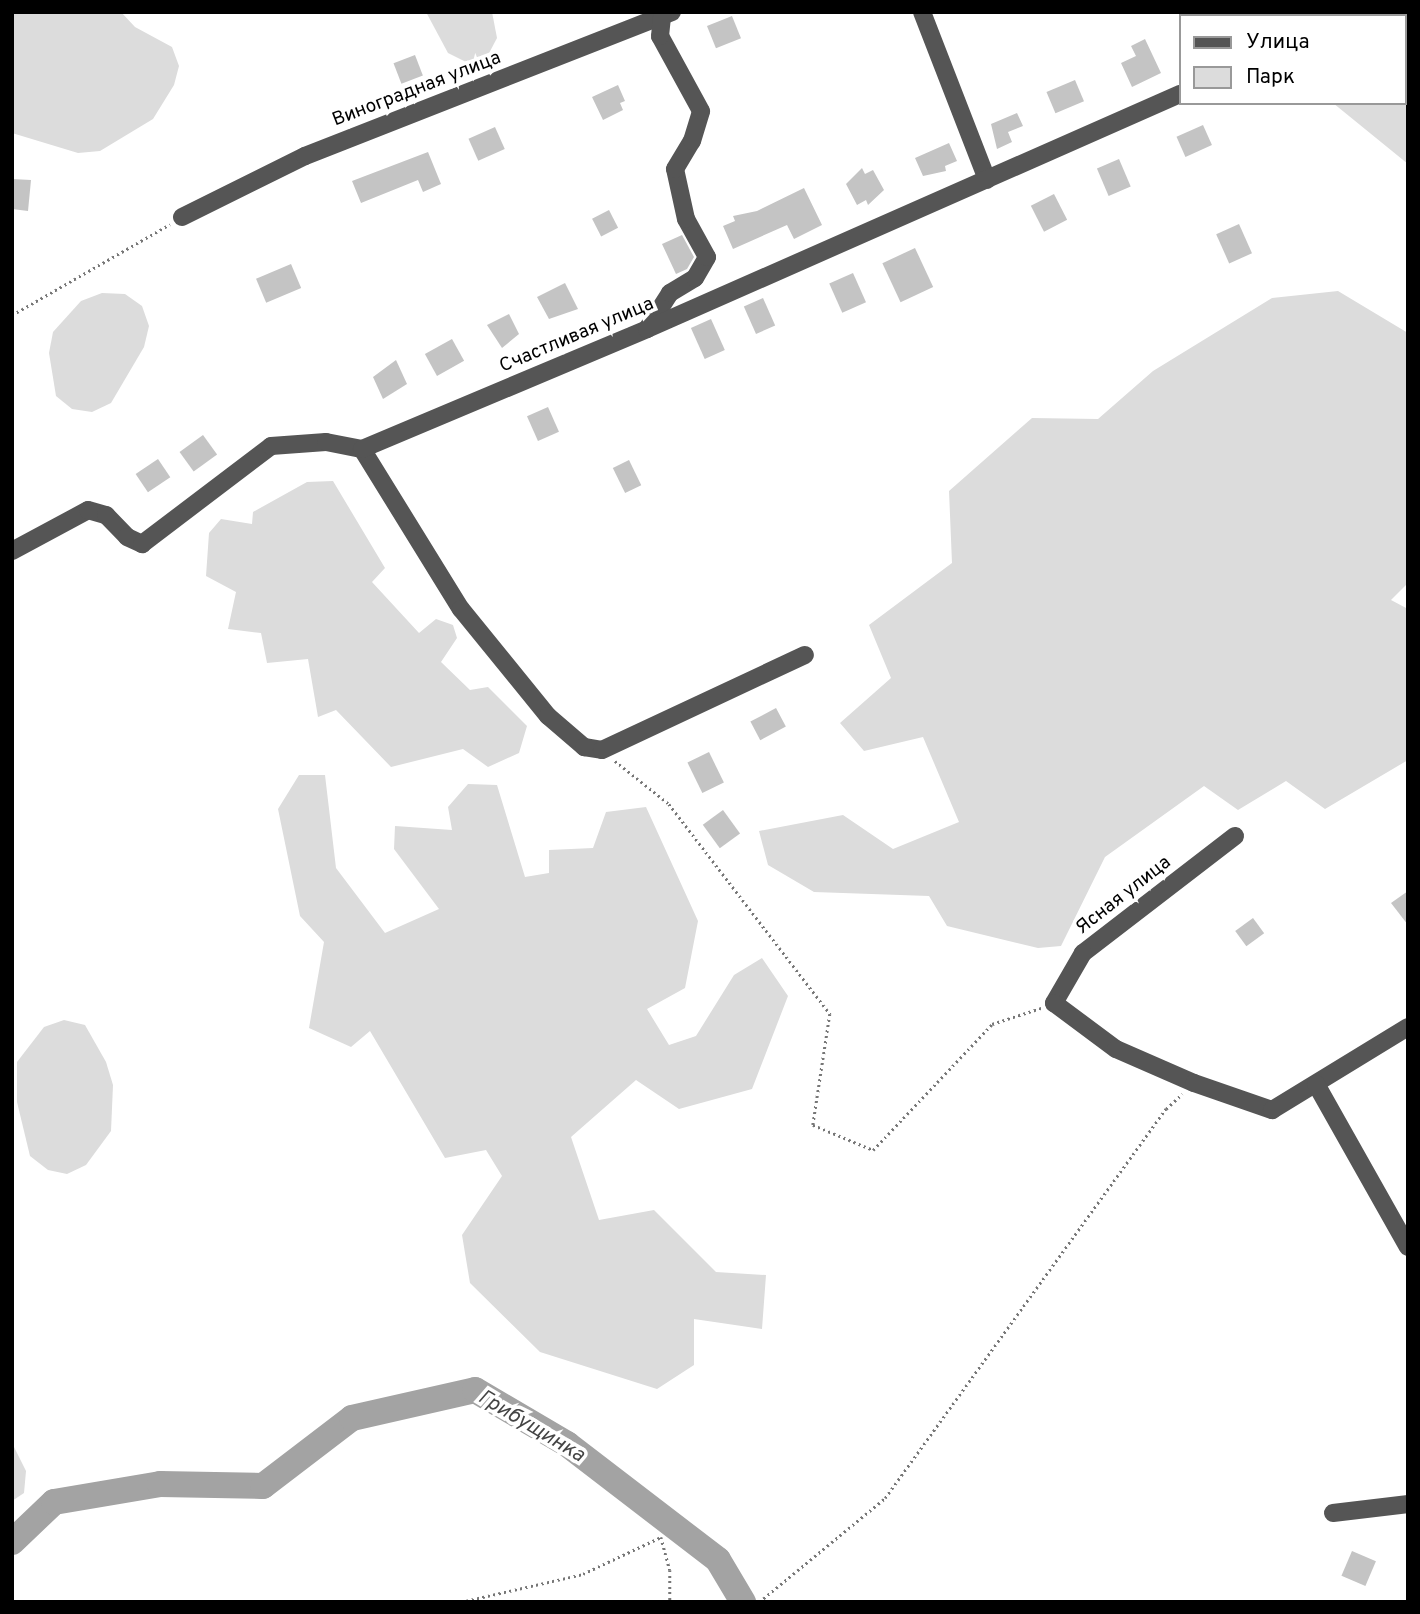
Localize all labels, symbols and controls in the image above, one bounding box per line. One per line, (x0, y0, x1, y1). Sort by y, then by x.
legend (1178, 14, 1406, 105)
text: Улица (1246, 29, 1310, 56)
street label: Виноградная улица (329, 47, 505, 133)
text: Парк (1246, 64, 1295, 91)
street label: Счастливая улица (497, 293, 657, 379)
street label: Ясная улица (1072, 852, 1176, 940)
water label: Грибущинка (473, 1385, 589, 1469)

